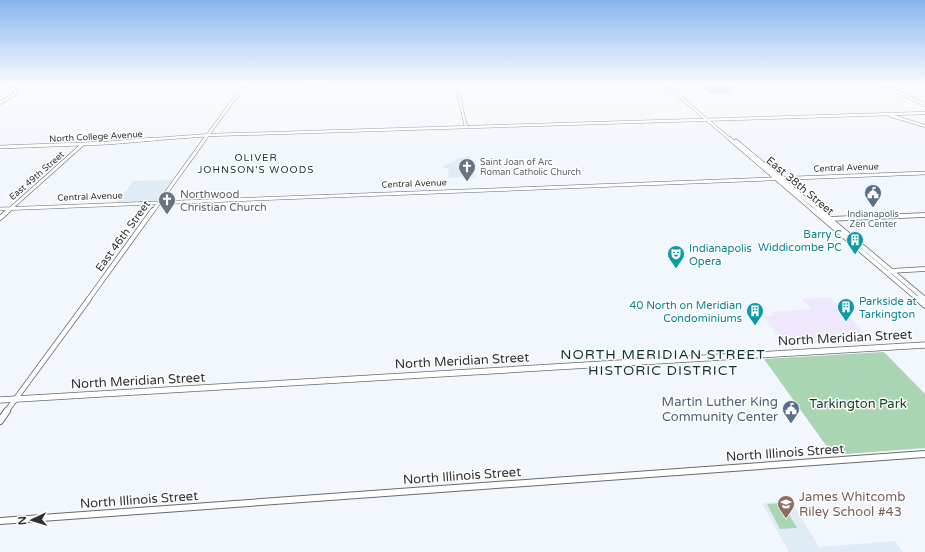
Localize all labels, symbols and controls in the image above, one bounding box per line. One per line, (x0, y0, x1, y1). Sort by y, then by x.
street label: North College Avenue (49, 129, 143, 145)
street label: East 49th Street (7, 149, 67, 203)
district label: OLIVER JOHNSON'S WOODS (198, 152, 314, 176)
street label: East 38th Street (763, 154, 837, 218)
church icon: Saint Joan of Arc Roman Catholic Church (457, 157, 477, 182)
place label: Saint Joan of Arc Roman Catholic Church (480, 157, 581, 178)
street label: Central Avenue (813, 161, 879, 175)
street label: Central Avenue (381, 177, 447, 191)
public building icon: Indianapolis Zen Center (863, 183, 883, 208)
place label: Northwood Christian Church (180, 188, 267, 214)
street label: Central Avenue (57, 190, 123, 204)
church icon: Northwood Christian Church (157, 190, 177, 215)
street label: East 46th Street (93, 198, 153, 274)
place label: Indianapolis Zen Center (847, 209, 899, 230)
place label: Barry C Widdicombe PC (758, 228, 842, 254)
building icon: Barry C Widdicombe PC (845, 230, 865, 255)
place label: Indianapolis Opera (689, 242, 752, 268)
theatre icon: Indianapolis Opera (666, 244, 686, 269)
place label: Parkside at Tarkington (859, 295, 917, 321)
building icon: Parkside at Tarkington (836, 297, 856, 322)
place label: 40 North on Meridian Condominiums (630, 299, 742, 325)
building icon: 40 North on Meridian Condominiums (745, 301, 765, 326)
street label: North Meridian Street (777, 326, 913, 350)
district label: NORTH MERIDIAN STREET HISTORIC DISTRICT (560, 346, 766, 379)
street label: North Meridian Street (394, 349, 530, 373)
street label: North Meridian Street (70, 369, 206, 393)
place label: Martin Luther King Community Center (662, 394, 778, 425)
park label: Tarkington Park (809, 396, 907, 412)
public building icon: Martin Luther King Community Center (781, 399, 801, 424)
street label: North Illinois Street (725, 441, 845, 465)
street label: North Illinois Street (402, 464, 522, 488)
street label: North Illinois Street (79, 488, 199, 512)
place label: James Whitcomb Riley School #43 (799, 489, 905, 520)
school or university icon: James Whitcomb Riley School #43 (776, 494, 796, 519)
north arrow (12, 500, 52, 540)
text: N (16, 516, 29, 526)

